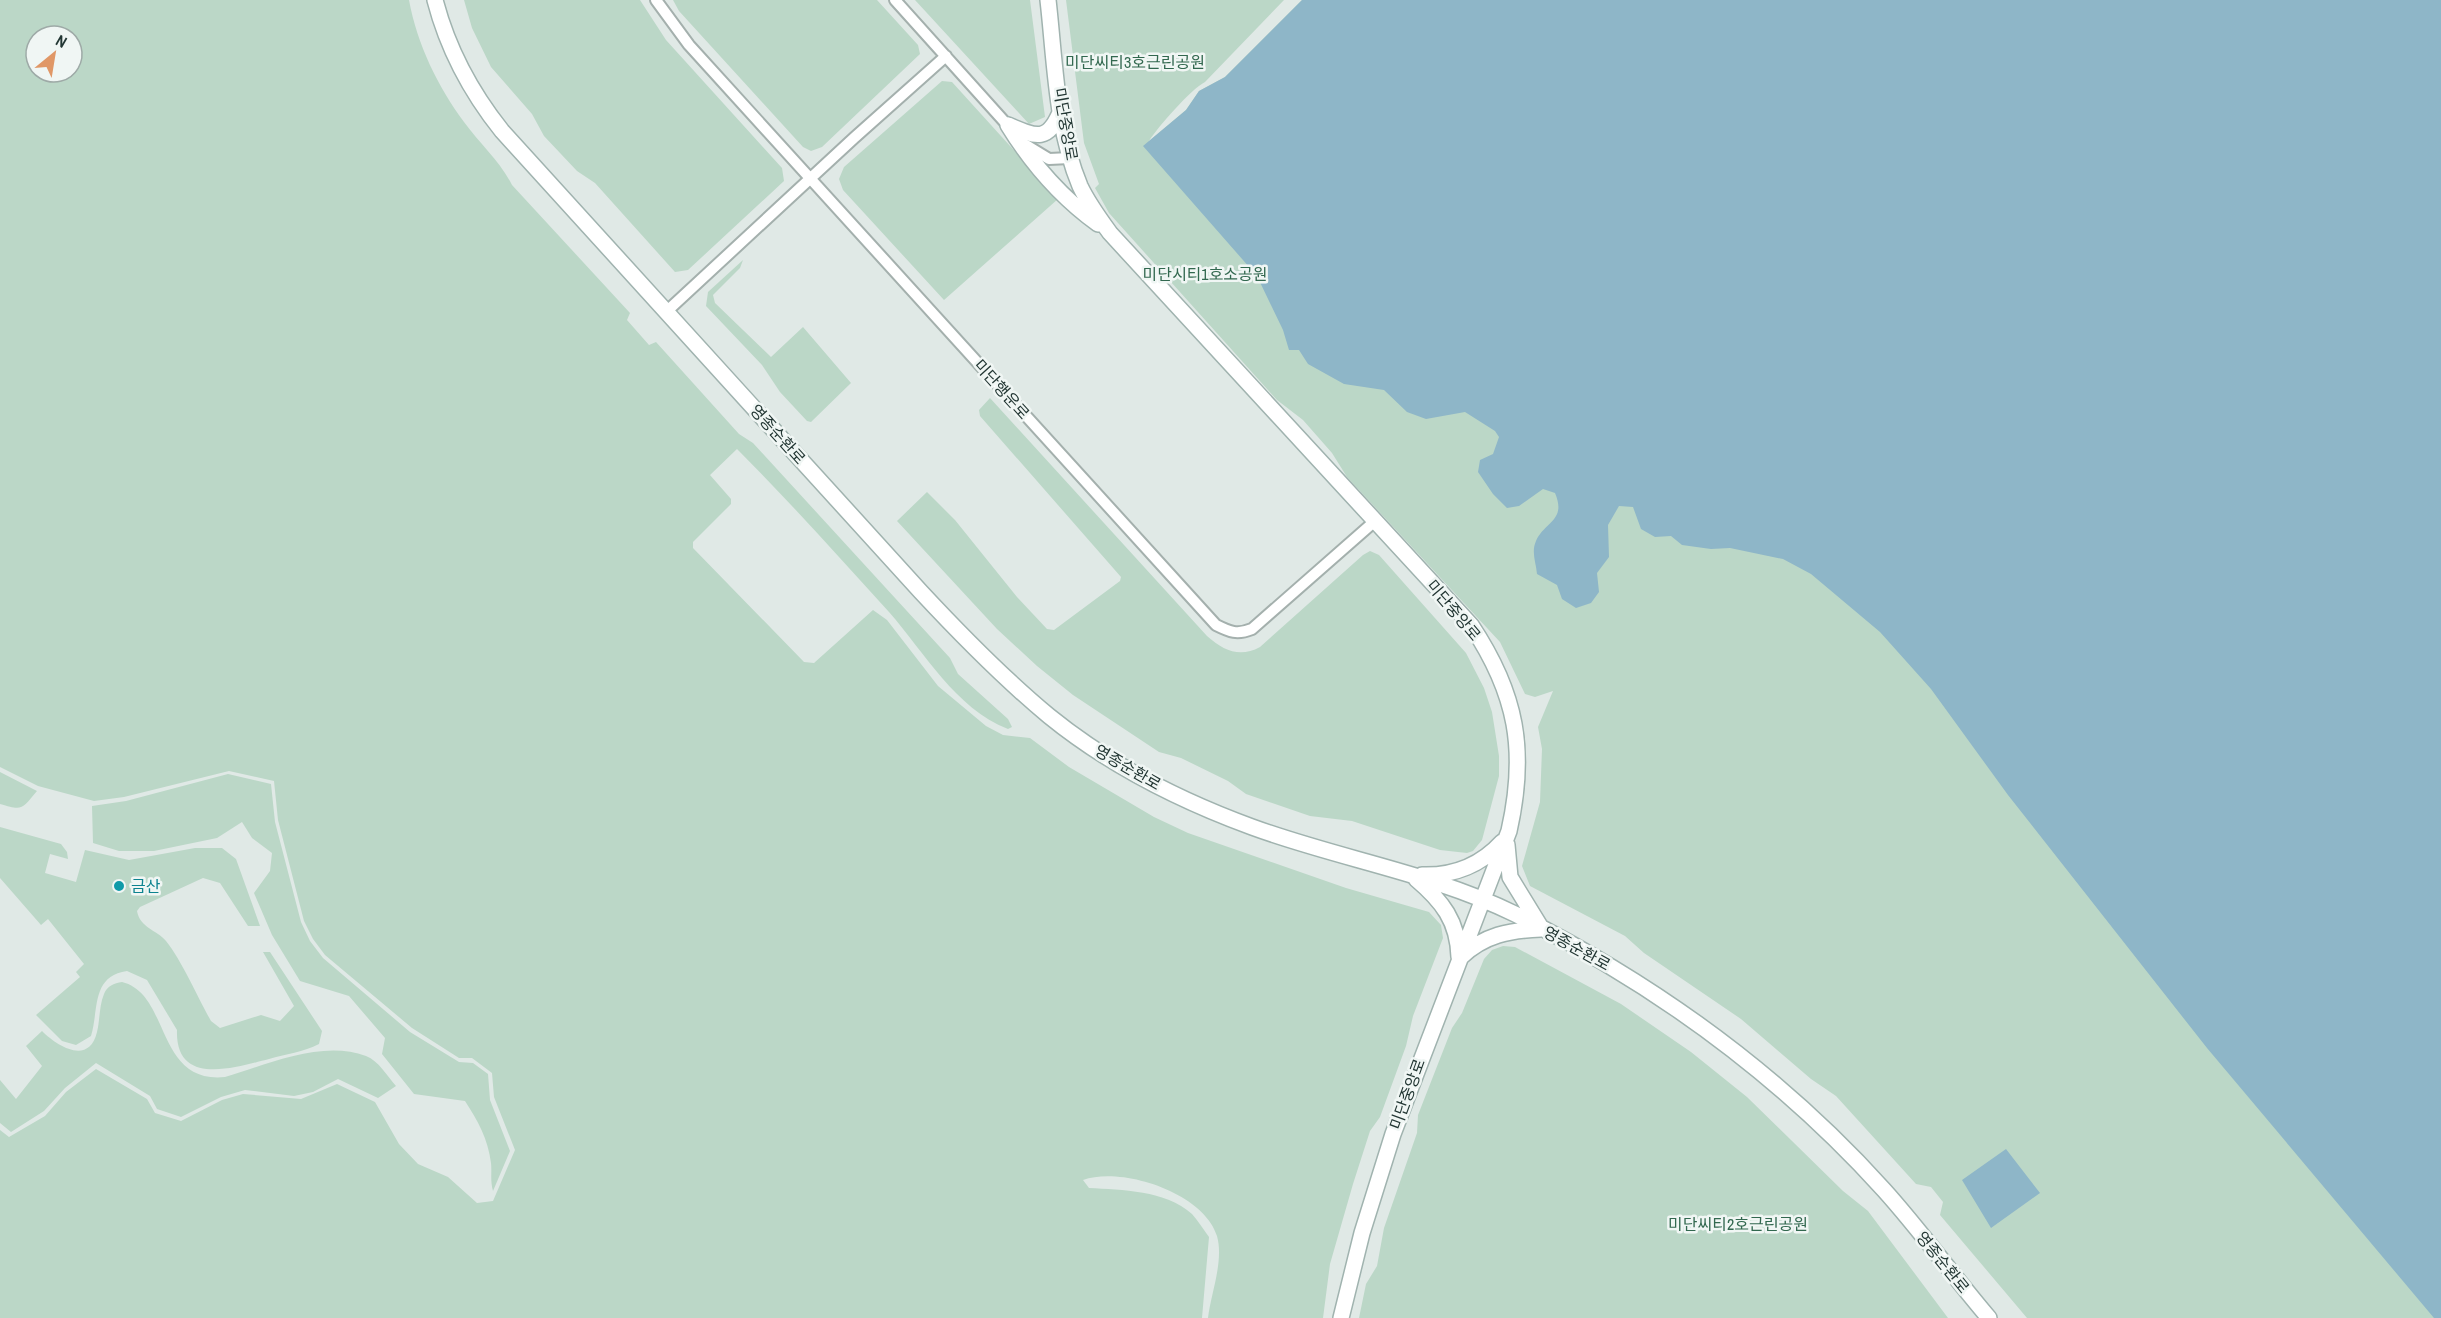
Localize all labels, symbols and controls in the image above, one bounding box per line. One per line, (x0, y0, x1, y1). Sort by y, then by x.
north arrow (24, 24, 84, 84)
text: N (52, 29, 71, 53)
park label: 미단씨티3호근린공원 (1065, 51, 1205, 73)
street label: 미단중앙로 (1049, 86, 1083, 162)
park label: 미단시티1호소공원 (1142, 263, 1268, 285)
street label: 미단행운로 (969, 354, 1035, 424)
street label: 영종순환로 (745, 399, 811, 469)
street label: 미단중앙로 (1422, 575, 1486, 645)
street label: 영종순환로 (1091, 739, 1166, 795)
place label: 금산 (131, 875, 161, 897)
marker: 금산 (112, 879, 126, 893)
street label: 영종순환로 (1539, 921, 1615, 976)
street label: 미단중앙로 (1384, 1055, 1430, 1132)
park label: 미단씨티2호근린공원 (1668, 1213, 1808, 1235)
street label: 영종순환로 (1911, 1226, 1975, 1298)

